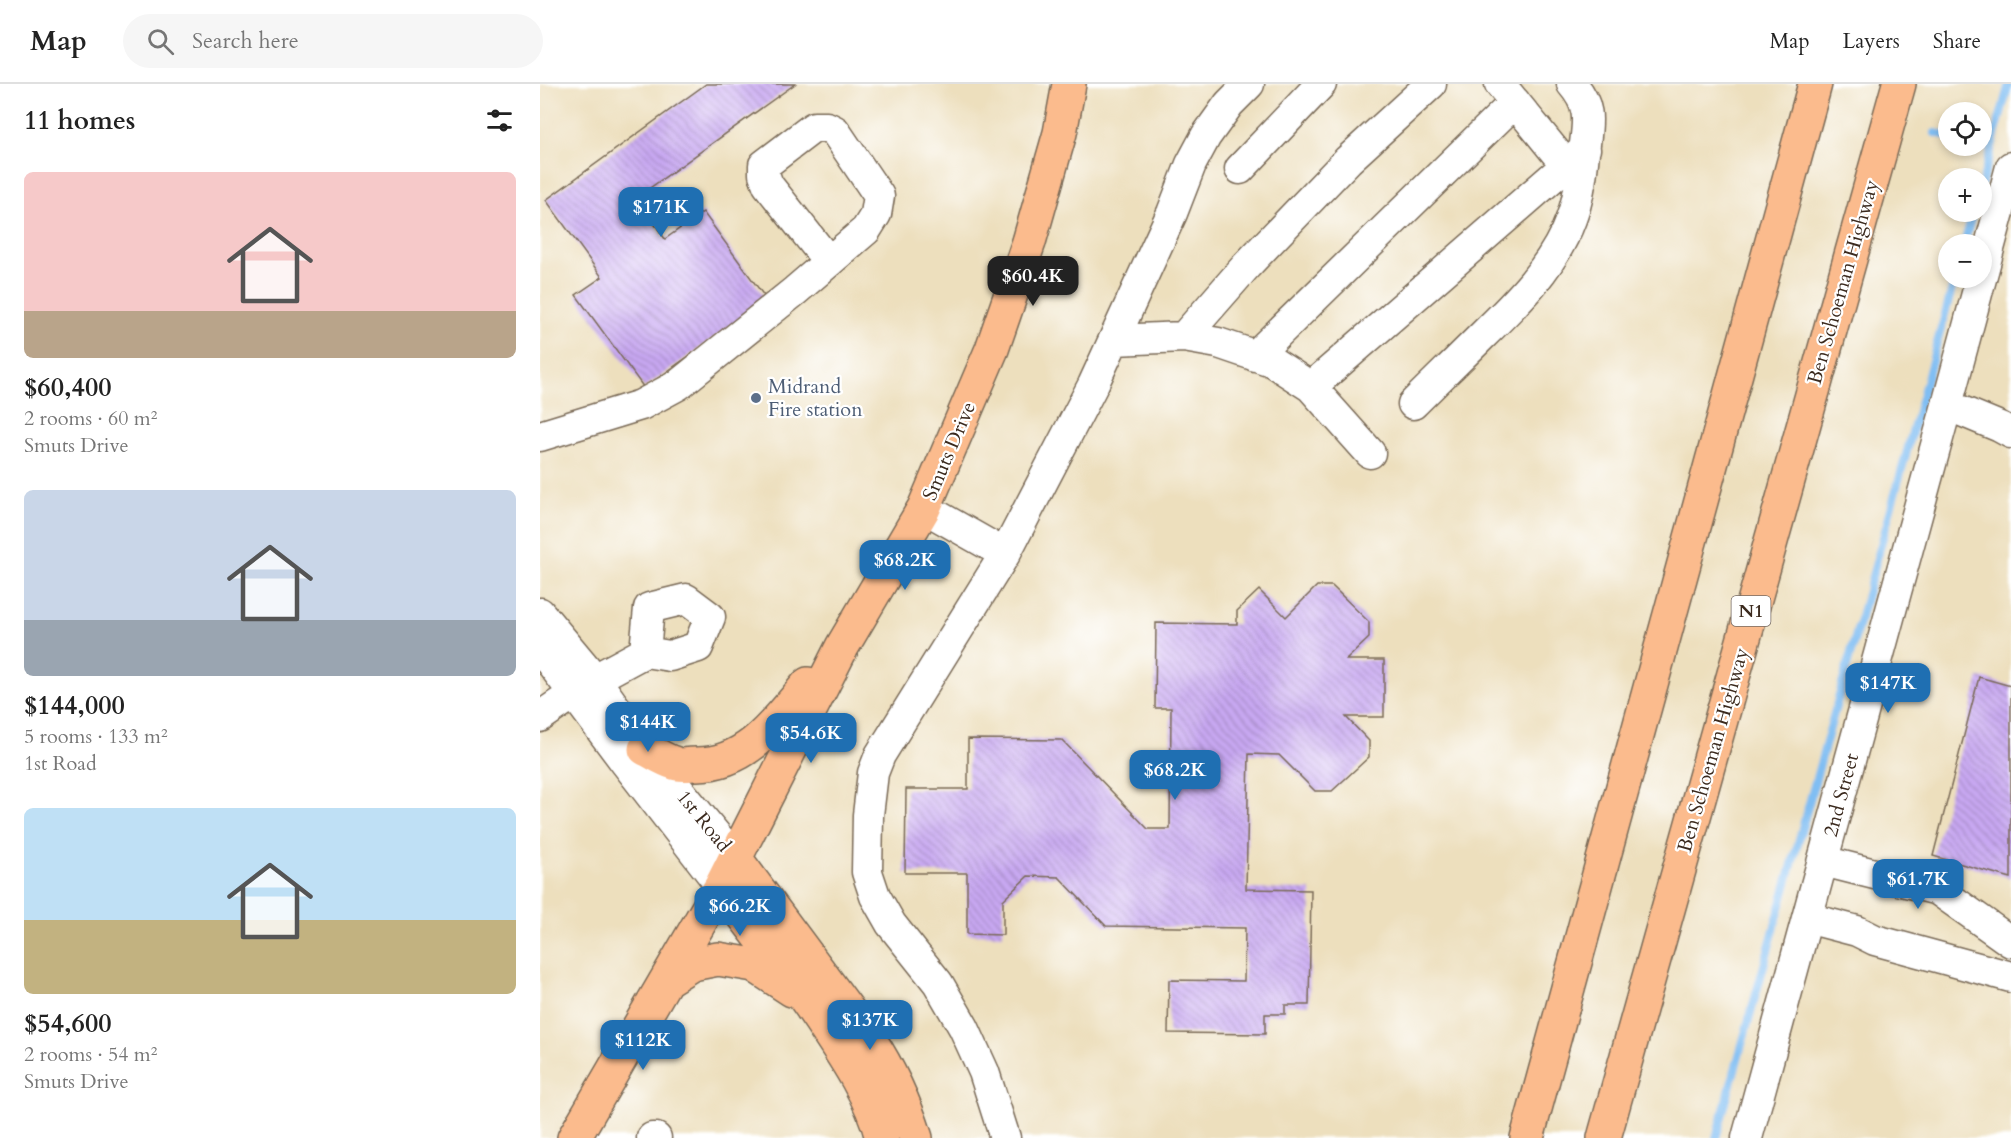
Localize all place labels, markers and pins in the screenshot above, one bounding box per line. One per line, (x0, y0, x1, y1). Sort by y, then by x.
pin: $171K (619, 187, 703, 238)
pin: $60.4K (984, 256, 1082, 307)
place label: Midrand Fire station (768, 373, 863, 423)
marker: Midrand Fire station (749, 391, 763, 405)
pin: $68.2K (856, 540, 954, 591)
pin: $147K (1846, 663, 1930, 714)
pin: $144K (606, 702, 690, 753)
pin: $54.6K (762, 713, 860, 764)
pin: $68.2K (1126, 750, 1224, 801)
pin: $61.7K (1869, 859, 1967, 910)
pin: $66.2K (691, 886, 789, 937)
pin: $137K (828, 1000, 912, 1051)
pin: $112K (601, 1020, 685, 1071)

